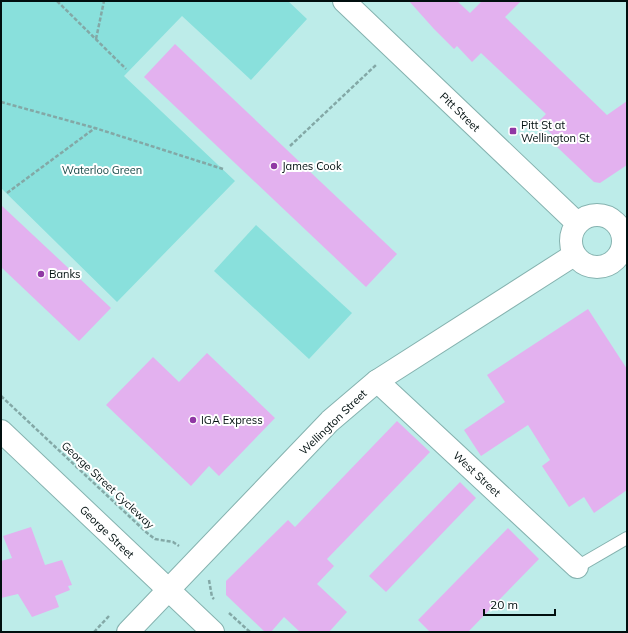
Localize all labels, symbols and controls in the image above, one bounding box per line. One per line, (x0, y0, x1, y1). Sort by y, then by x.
street label: Pitt Street (437, 89, 483, 135)
place label: Pitt St at Wellington St (521, 118, 590, 145)
marker: Pitt St at Wellington St (508, 126, 518, 136)
place label: James Cook (282, 159, 342, 173)
marker: James Cook (269, 161, 279, 171)
park label: Waterloo Green (62, 163, 142, 177)
place label: Banks (49, 267, 81, 281)
marker: Banks (36, 269, 46, 279)
street label: Wellington Street (296, 386, 370, 458)
place label: IGA Express (201, 413, 263, 427)
marker: IGA Express (188, 415, 198, 425)
street label: George Street Cycleway (59, 439, 157, 531)
street label: West Street (450, 448, 504, 500)
street label: George Street (77, 503, 137, 561)
scale bar (484, 591, 555, 617)
text: 20 m (490, 597, 518, 612)

